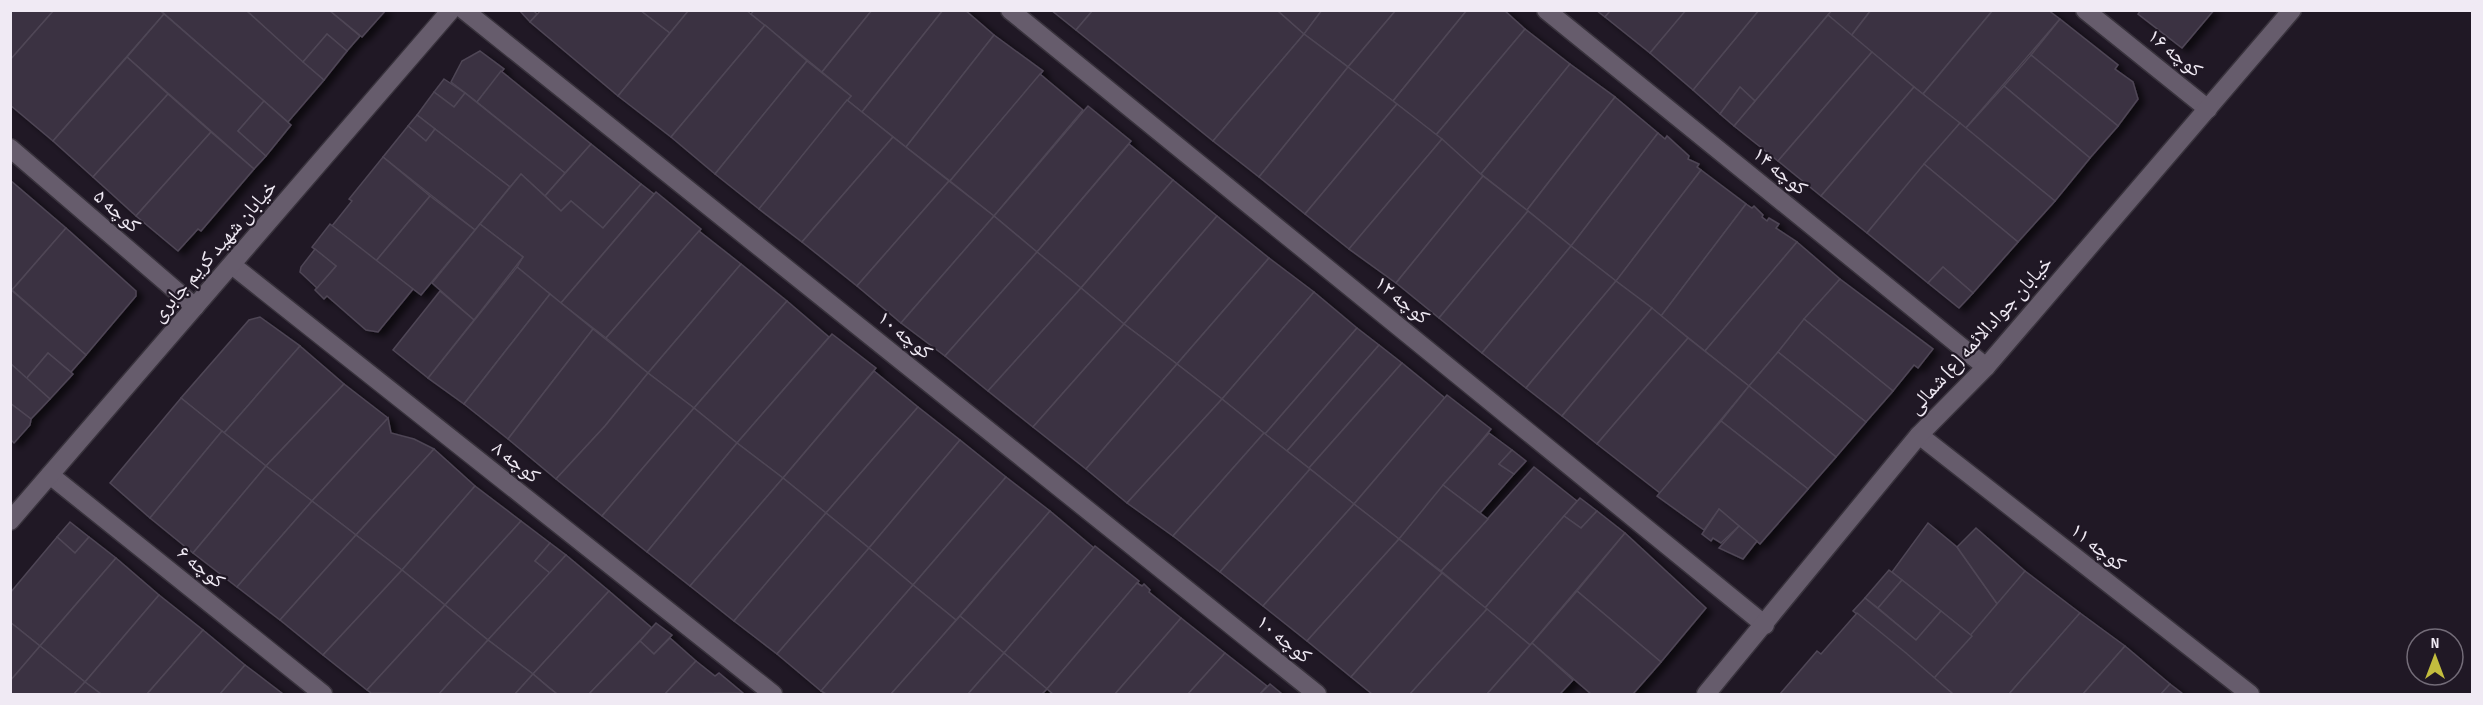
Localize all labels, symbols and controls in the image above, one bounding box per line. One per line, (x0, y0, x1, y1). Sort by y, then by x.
street label: کوچه ۱۶ (2142, 23, 2208, 83)
street label: کوچه ۱۴ (1747, 141, 1813, 201)
street label: خیابان شهید کریم جابری (145, 175, 283, 328)
street label: کوچه ۵ (88, 184, 146, 238)
street label: خیابان جوادالائمه (ع) شمالی (1902, 251, 2058, 419)
street label: کوچه ۱۲ (1369, 270, 1435, 330)
street label: کوچه ۱۰ (872, 305, 938, 365)
street label: کوچه ۸ (487, 435, 545, 489)
street label: کوچه ۱۱ (2065, 518, 2131, 577)
street label: کوچه ۶ (172, 540, 230, 594)
street label: کوچه ۱۰ (1251, 609, 1317, 669)
north arrow (2405, 627, 2465, 687)
text: N (2431, 634, 2439, 653)

